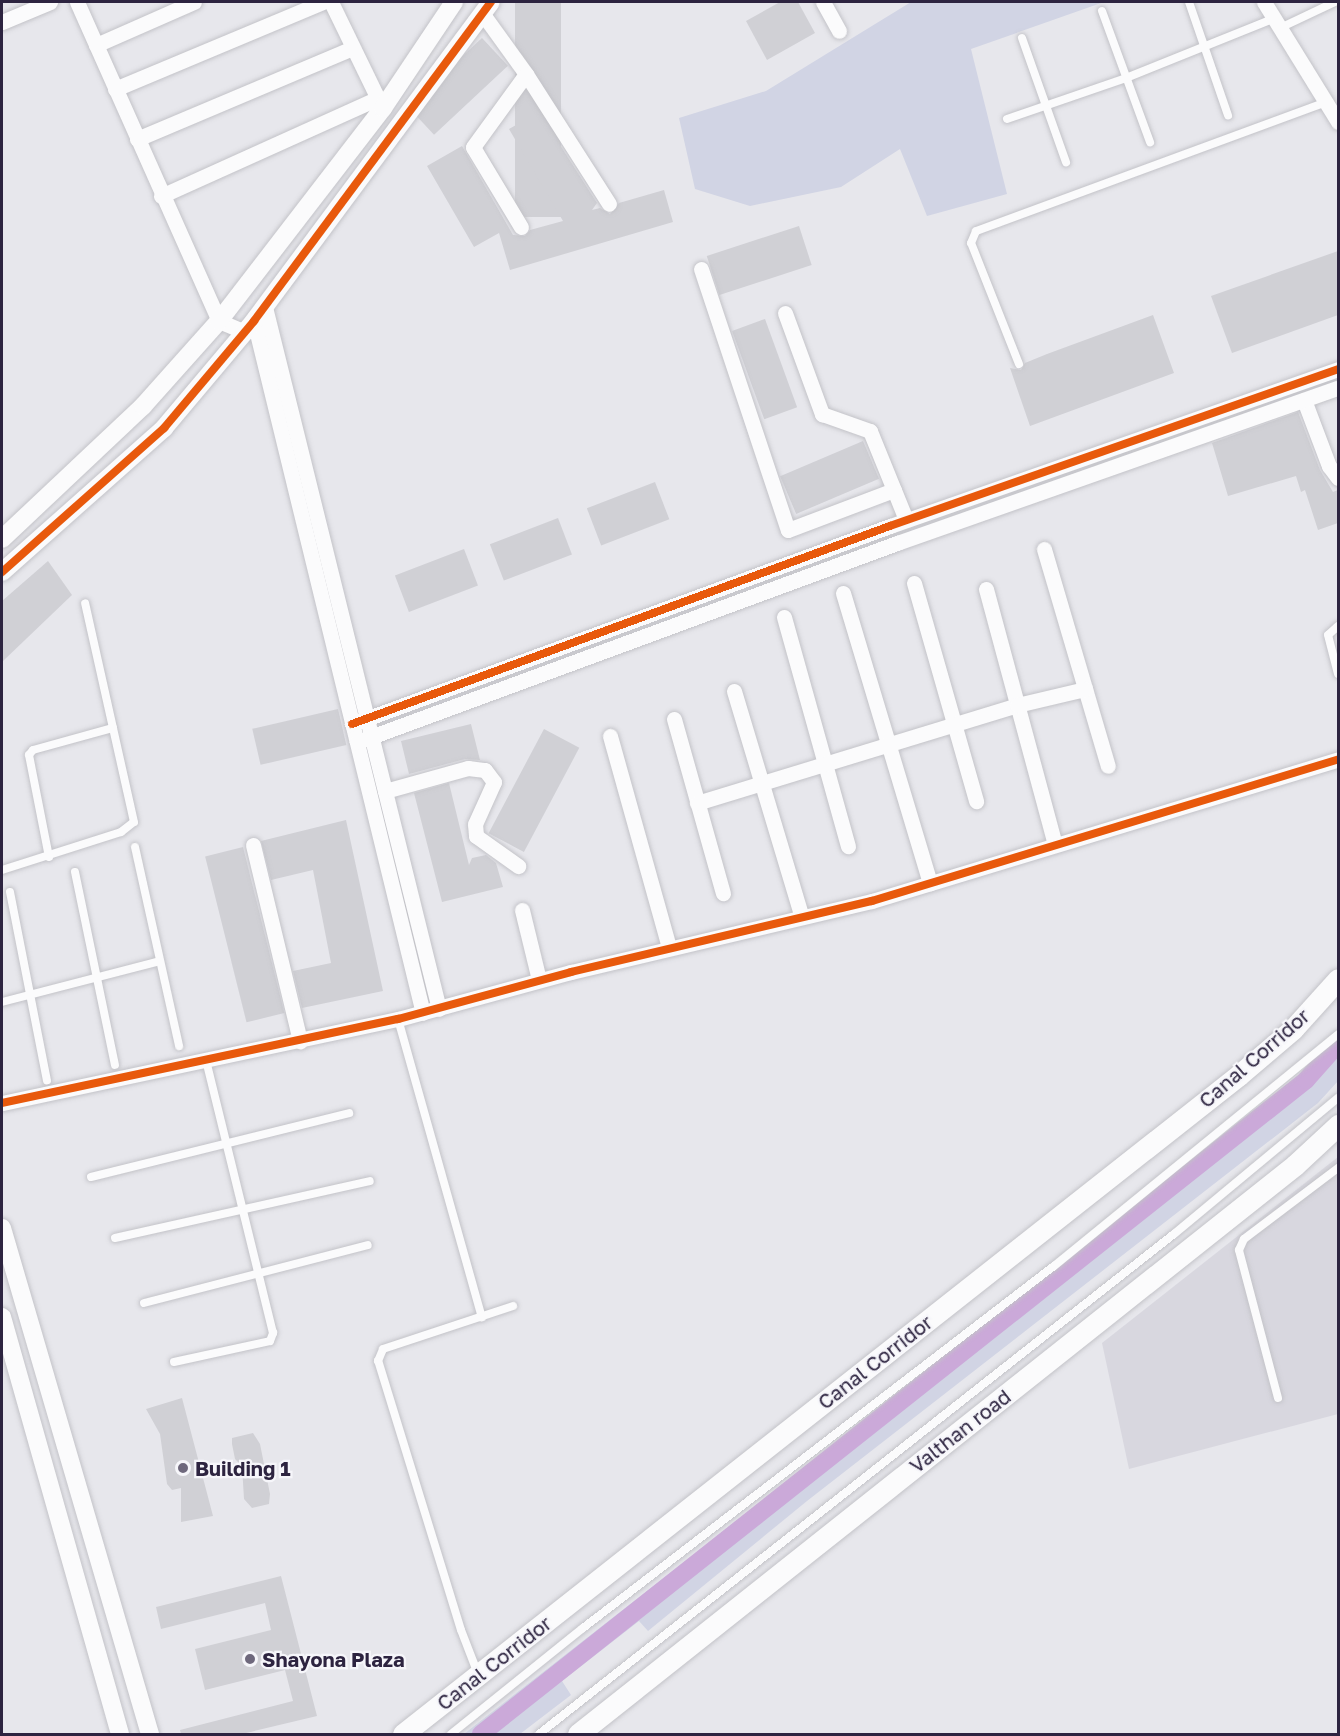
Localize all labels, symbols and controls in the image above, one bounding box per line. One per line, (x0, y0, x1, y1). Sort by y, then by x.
street label: Canal Corridor (1194, 1003, 1314, 1113)
street label: Canal Corridor (813, 1310, 937, 1414)
street label: Valthan road (905, 1384, 1015, 1478)
place label: Building 1 (195, 1456, 291, 1480)
marker: Building 1 (176, 1461, 190, 1475)
street label: Canal Corridor (432, 1611, 556, 1715)
place label: Shayona Plaza (262, 1647, 405, 1671)
marker: Shayona Plaza (243, 1652, 257, 1666)

